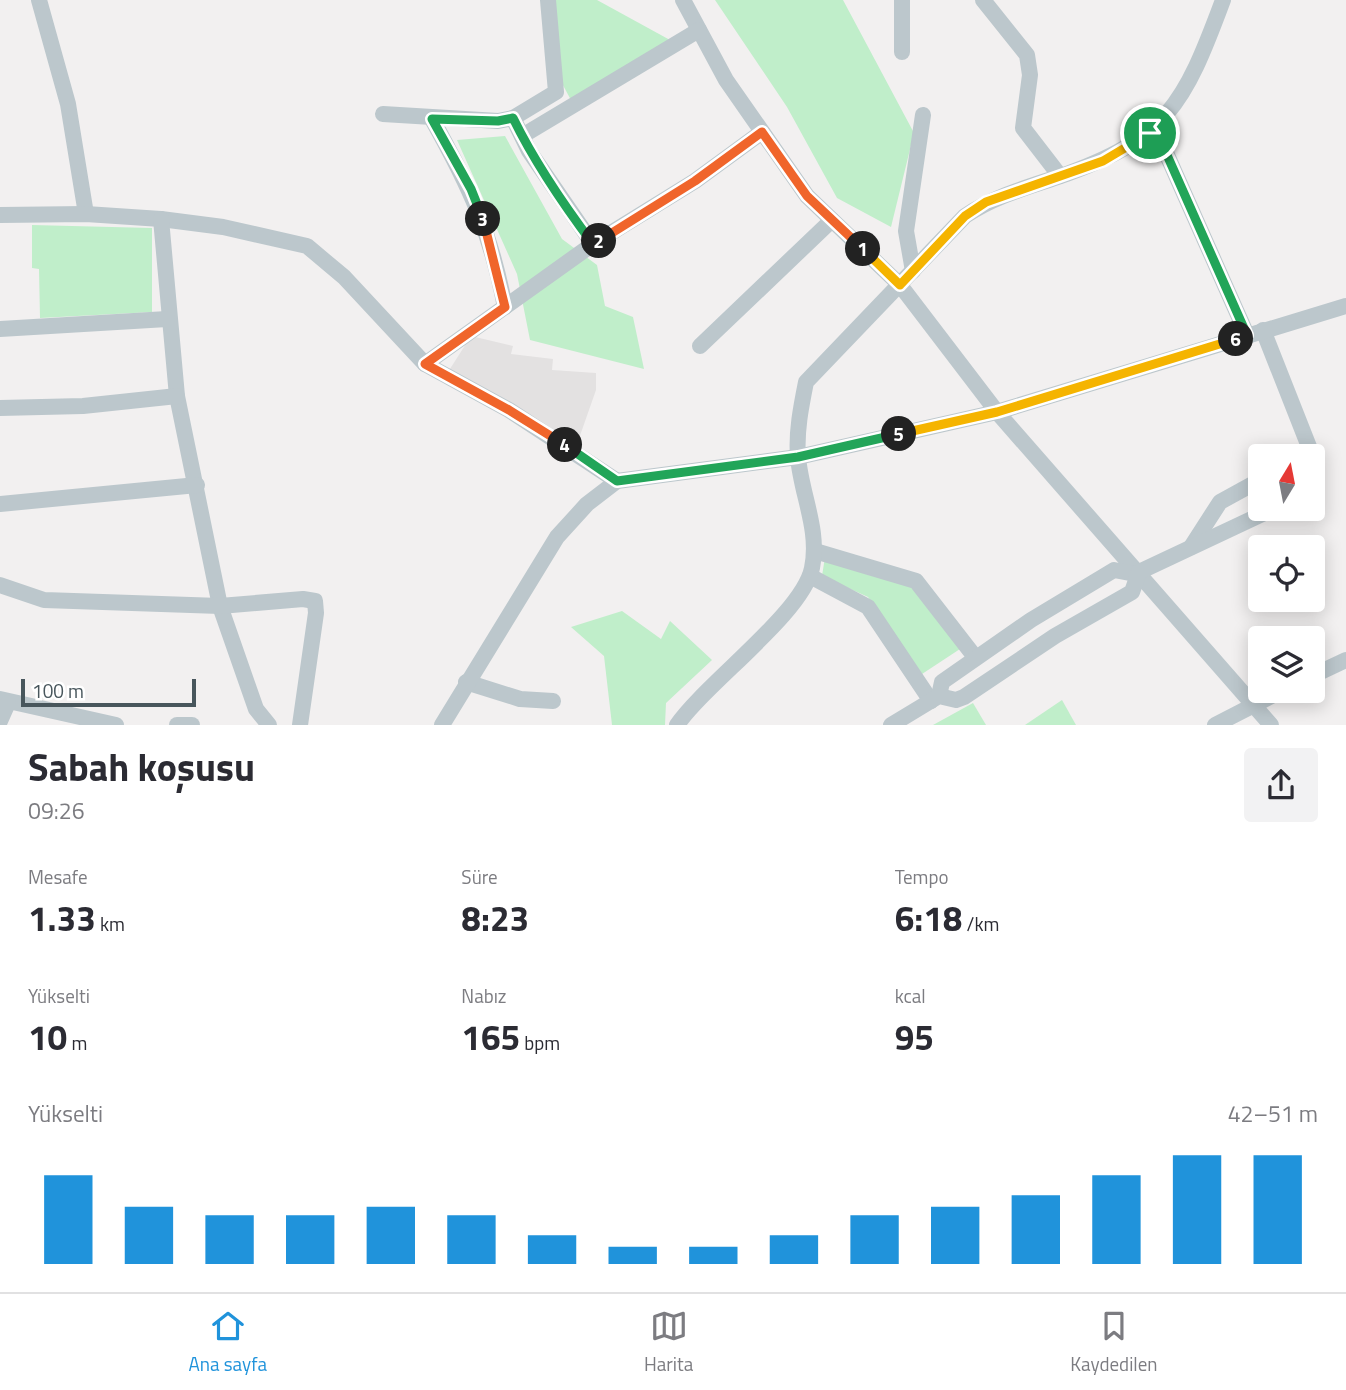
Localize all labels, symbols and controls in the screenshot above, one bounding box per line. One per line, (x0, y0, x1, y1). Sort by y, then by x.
pin (1120, 103, 1180, 163)
icon: arrive (1131, 114, 1169, 152)
pin: 3 (466, 202, 500, 236)
text: 3 (477, 204, 488, 233)
pin: 2 (582, 224, 616, 258)
text: 2 (593, 226, 604, 255)
pin: 1 (846, 232, 880, 266)
text: 1 (857, 234, 868, 263)
pin: 6 (1218, 322, 1254, 356)
text: 6 (1230, 324, 1241, 353)
pin: 5 (881, 416, 916, 452)
text: 5 (893, 419, 904, 448)
pin: 4 (548, 428, 582, 462)
text: 4 (559, 430, 570, 459)
north arrow (1248, 444, 1325, 522)
map controls (1248, 444, 1325, 703)
button: locate (1248, 535, 1325, 612)
button: layers (1248, 626, 1325, 703)
scale bar (21, 676, 196, 708)
text: 100 m (32, 676, 84, 705)
text: Sabah koşusu (28, 738, 255, 796)
button: share (1244, 748, 1318, 822)
text: 09:26 (28, 793, 85, 828)
text: Mesafe (28, 862, 88, 891)
text: Süre (461, 862, 498, 891)
text: Tempo (895, 862, 948, 891)
text: 1.33 (28, 891, 96, 945)
text: 8:23 (461, 891, 529, 945)
text: 6:18 (895, 891, 962, 945)
text: km (96, 909, 125, 938)
text: /km (962, 909, 999, 938)
text: Yükselti (28, 981, 90, 1010)
text: Nabız (461, 981, 507, 1010)
text: kcal (895, 981, 926, 1010)
text: 10 (28, 1010, 67, 1064)
text: 165 (461, 1010, 520, 1064)
text: 95 (895, 1010, 934, 1064)
text: m (67, 1028, 87, 1057)
text: bpm (520, 1028, 560, 1057)
text: Yükselti (28, 1096, 103, 1131)
text: 42–51 m (1228, 1096, 1318, 1131)
tab: Ana sayfa (188, 1307, 267, 1378)
tab: Harita (644, 1307, 693, 1378)
tab: Kaydedilen (1070, 1307, 1157, 1378)

